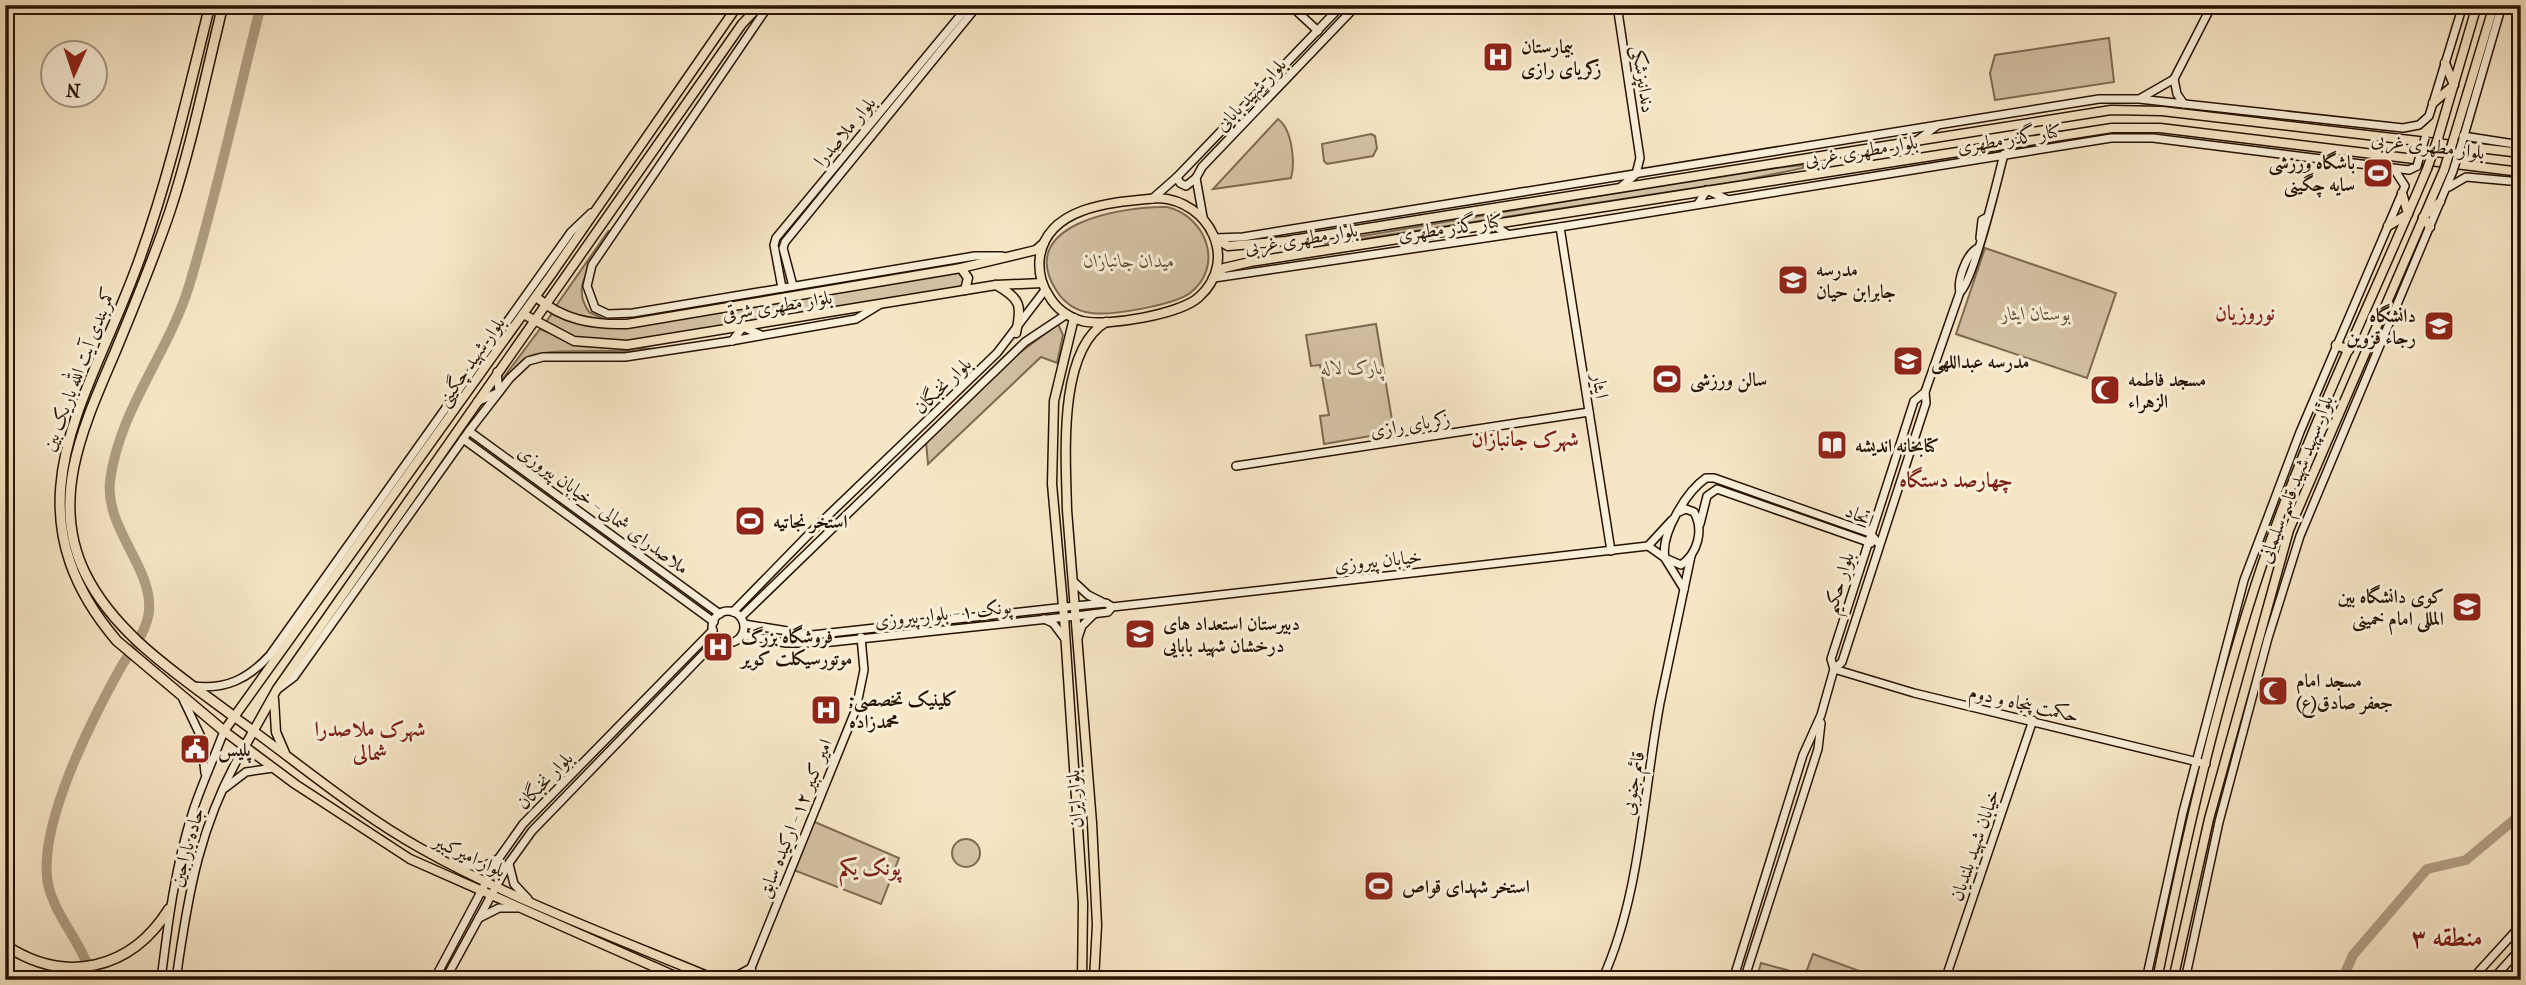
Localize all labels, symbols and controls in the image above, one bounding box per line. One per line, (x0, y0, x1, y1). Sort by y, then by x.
place label: بیمارستان زکریای رازی (1521, 36, 1602, 80)
north arrow (38, 38, 108, 108)
hospital icon: بیمارستان زکریای رازی (1481, 40, 1515, 74)
street label: دندانپزشکی (1625, 44, 1659, 115)
street label: بلوار شهید بابایی (1210, 54, 1292, 137)
text: N (65, 79, 81, 101)
street label: بلوار ملاصدرا (809, 92, 880, 171)
street label: کنار گذر مطهری (1955, 117, 2063, 159)
street label: بلوار مطهری غربی (2369, 128, 2486, 167)
street label: بلوار مطهری غربی (1803, 131, 1920, 174)
place label: باشگاه ورزشى سايه چگينى (2268, 150, 2355, 198)
sports icon: باشگاه ورزشى سايه چگينى (2361, 156, 2395, 190)
street label: کنار گذر مطهری (1396, 207, 1504, 247)
street label: بلوار مطهری غربی (1243, 219, 1360, 262)
park label: میدان جانبازان (1083, 250, 1175, 272)
place label: مدرسه جابرابن حیان (1816, 259, 1896, 303)
school or university icon: مدرسه جابرابن حیان (1776, 263, 1810, 297)
street label: کمربندی آیت الله باریک بین (34, 283, 121, 455)
street label: بلوار مطهری شرقی (720, 286, 834, 327)
district label: نوروزیان (2215, 301, 2275, 326)
park label: بوستان ایثار (1999, 303, 2071, 326)
place label: دانشگاه رجاء قزوین (2346, 303, 2416, 350)
school or university icon: دانشگاه رجاء قزوین (2422, 309, 2456, 343)
street label: بلوار شهید چگینی (430, 311, 511, 412)
school or university icon: مدرسه عبداللهی (1891, 344, 1925, 378)
place label: مدرسه عبداللهی (1931, 351, 2029, 375)
street label: بلوار نخبگان (908, 352, 976, 418)
park label: پارک لاله (1321, 357, 1385, 381)
sports icon: سالن ورزشی (1650, 362, 1684, 396)
place label: سالن ورزشی (1690, 369, 1767, 393)
place label: مسجد فاطمه الزهراء (2128, 369, 2206, 414)
street label: ایثار (1587, 370, 1613, 400)
mosque icon: مسجد فاطمه الزهراء (2088, 373, 2122, 407)
street label: بلوار سپهبد شهید قاسم سلیمانی (2254, 392, 2346, 569)
street label: زکریای رازی (1369, 408, 1452, 443)
district label: شهرک جانبازان (1471, 427, 1579, 453)
library icon: کتابخانه اندیشه (1815, 428, 1849, 462)
place label: کتابخانه اندیشه (1855, 435, 1939, 458)
street label: ملاصدرای شمالی - خیابان پیروزی (513, 441, 693, 581)
district label: چهارصد دستگاه (1899, 466, 2013, 494)
street label: اتحاد (1842, 500, 1877, 532)
sports icon: استخر نجاتیه (733, 504, 767, 538)
place label: استخر نجاتیه (773, 511, 848, 534)
street label: خیابان پیروزی (1333, 545, 1423, 579)
street label: بلوار حکیم (1819, 550, 1866, 619)
place label: کوی دانشگاه بین المللی امام خمینی (2337, 584, 2444, 636)
school or university icon: کوی دانشگاه بین المللی امام خمینی (2450, 590, 2484, 624)
street label: پونک ۱ - بلوار پیروزی (874, 596, 1014, 634)
place label: دبیرستان استعداد های درخشان شهید بابایی (1162, 613, 1300, 658)
school or university icon: دبیرستان استعداد های درخشان شهید بابایی (1123, 617, 1157, 651)
place label: فروشگاه بزرگ موتورسیکلت کویر (739, 624, 852, 671)
hospital icon: فروشگاه بزرگ موتورسیکلت کویر (701, 630, 735, 664)
place label: مسجد امام جعفر صادق(ع) (2296, 670, 2393, 718)
mosque icon: مسجد امام جعفر صادق(ع) (2256, 674, 2290, 708)
street label: حکمت پنجاه و دوم (1966, 681, 2081, 732)
place label: ;کلینیک تخصصی محمدزاده (849, 689, 958, 733)
hospital icon: ;کلینیک تخصصی محمدزاده (809, 693, 843, 727)
district label: شهرک ملاصدرا شمالی (315, 717, 425, 766)
public building icon: پلیس (178, 732, 212, 766)
street label: امیر کبیر ۱۲ - ارکیده سابق (753, 736, 838, 901)
place label: پلیس (218, 739, 252, 764)
street label: بلوار نخبگان (511, 746, 577, 814)
street label: قائم جنوبی (1617, 750, 1654, 818)
street label: بلوار ایران (1062, 769, 1088, 829)
street label: خیابان شهید بلندیان (1945, 786, 2005, 905)
street label: جاده باراجین (165, 805, 209, 889)
street label: بلوار امیرکبیر (428, 829, 509, 882)
district label: پونک یکم (839, 856, 903, 887)
sports icon: استخر شهدای قواص (1362, 869, 1396, 903)
place label: استخر شهدای قواص (1402, 876, 1530, 899)
district label: منطقه ۳ (2411, 922, 2483, 953)

